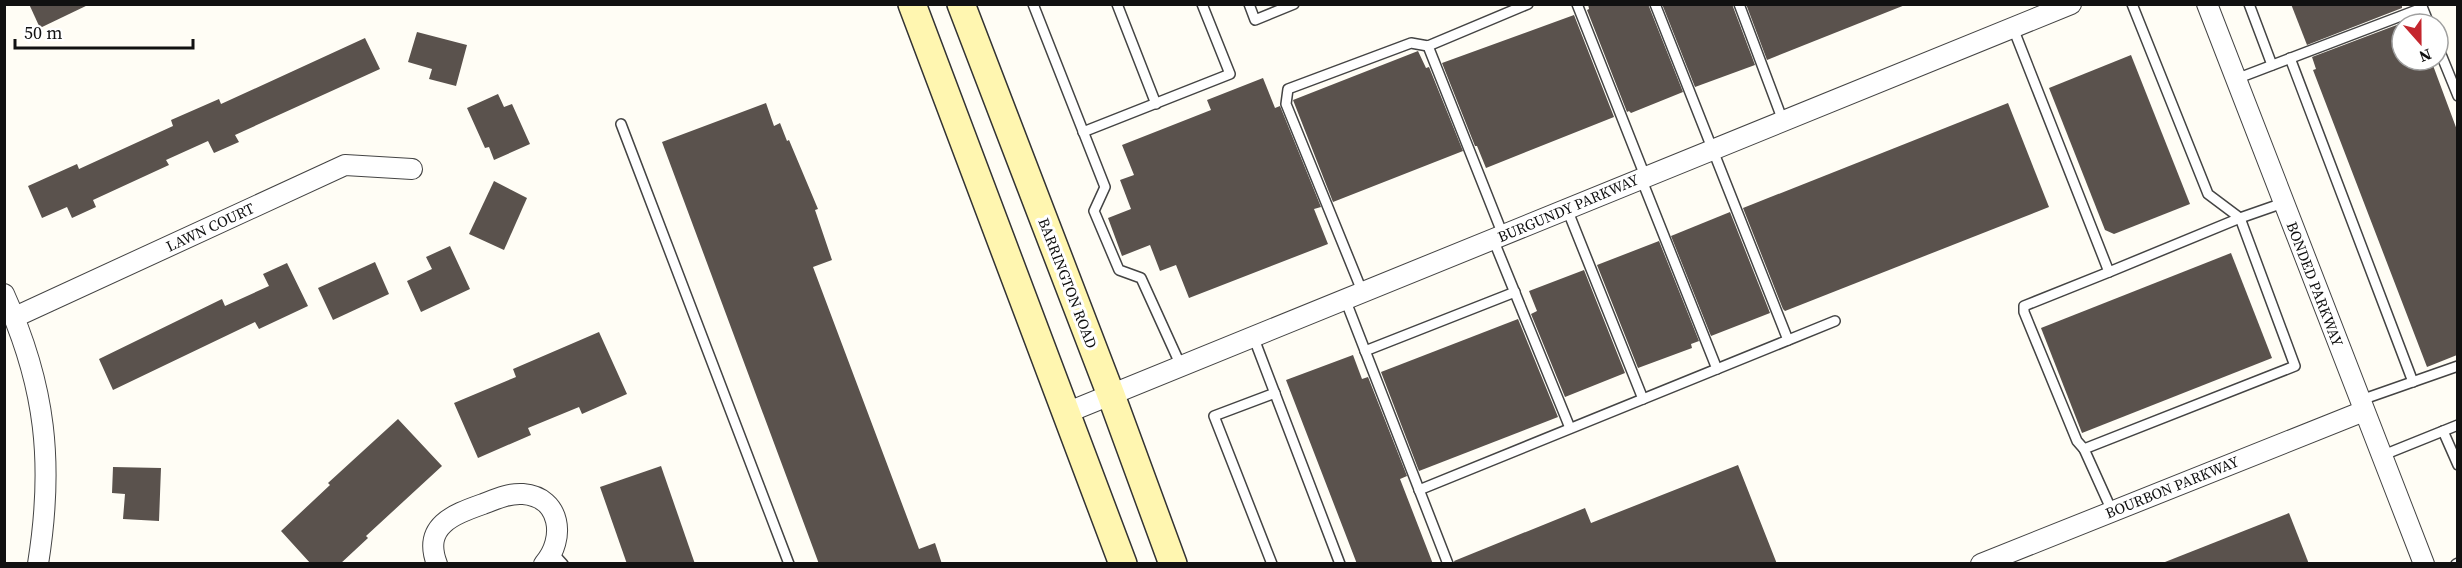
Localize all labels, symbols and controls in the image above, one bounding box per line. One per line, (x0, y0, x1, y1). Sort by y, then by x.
scale bar (15, 12, 194, 50)
north arrow (2390, 12, 2450, 72)
text: 50 m (24, 20, 62, 45)
text: N (2416, 44, 2435, 68)
street label: BURGUNDY PARKWAY (1494, 169, 1642, 247)
street label: LAWN COURT (163, 197, 257, 257)
street label: BARRINGTON ROAD (1033, 215, 1103, 351)
street label: BONDED PARKWAY (2282, 219, 2349, 350)
street label: BOURBON PARKWAY (2102, 450, 2242, 523)

